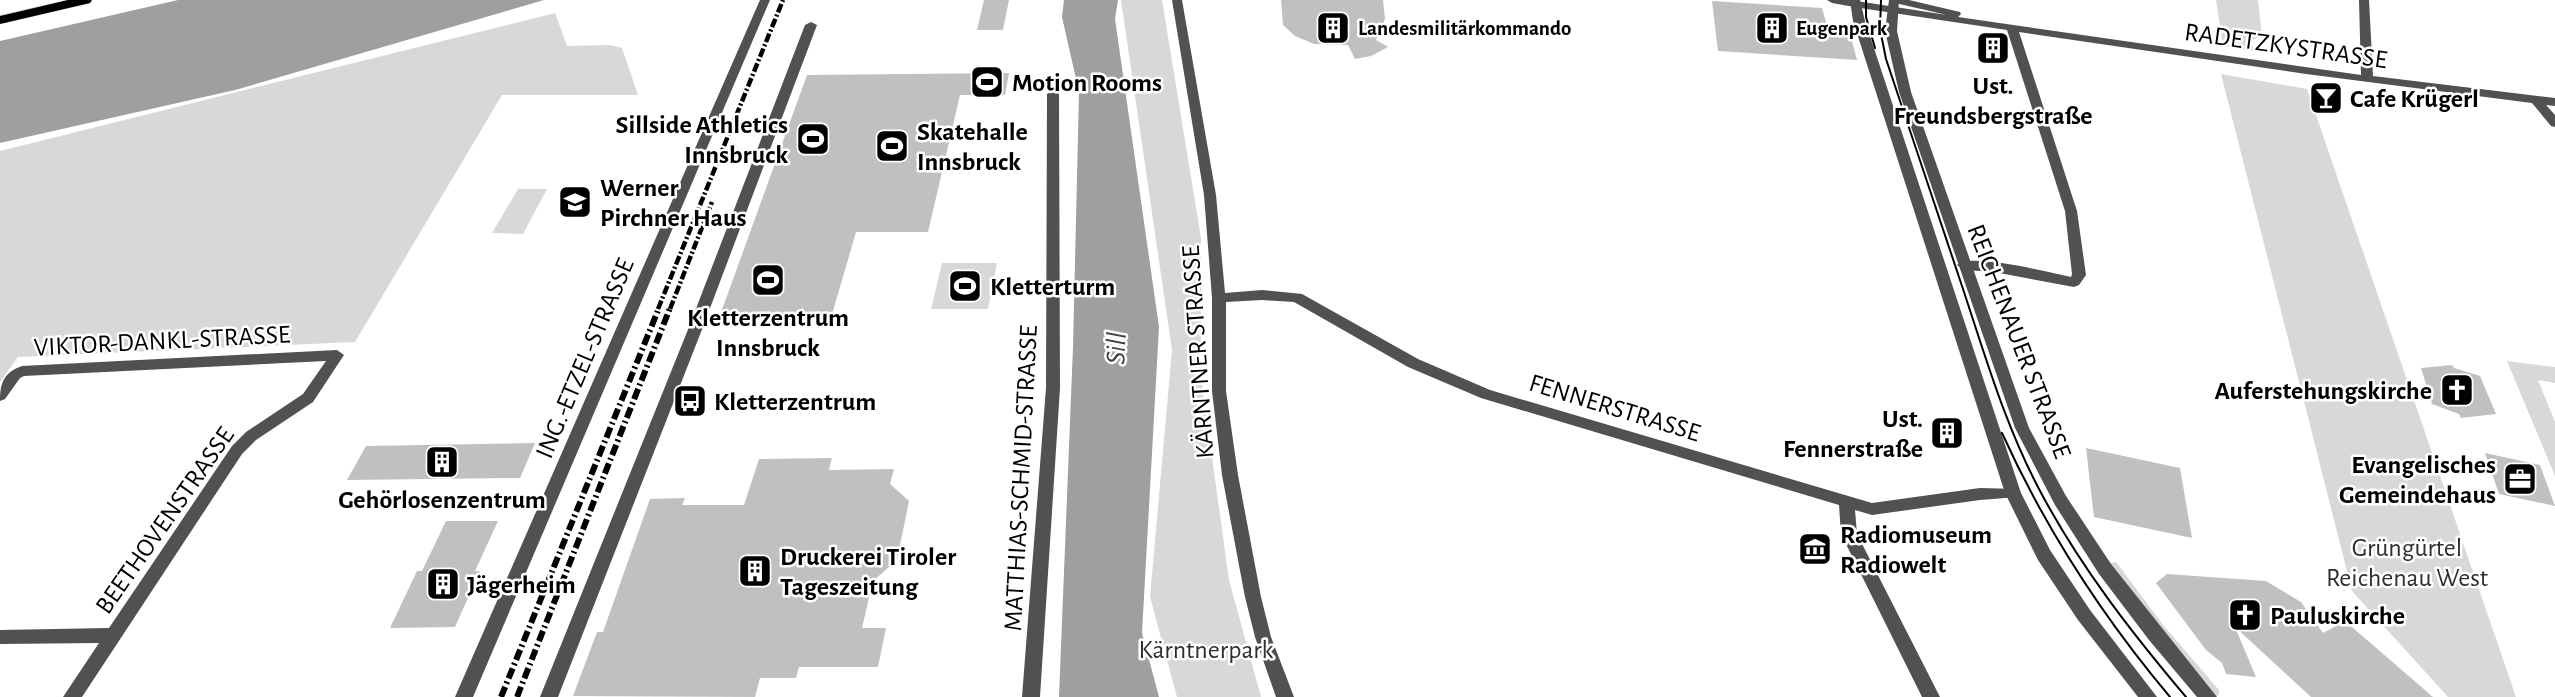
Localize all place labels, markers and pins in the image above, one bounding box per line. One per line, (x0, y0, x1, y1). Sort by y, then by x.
building icon: Landesmilitärkommando (1314, 9, 1352, 47)
building icon: Eugenpark (1753, 9, 1791, 47)
place label: Landesmilitärkommando (1358, 18, 1571, 39)
place label: Eugenpark (1796, 18, 1888, 39)
building icon: Ust. Freundsbergstraße (1974, 29, 2012, 67)
sports icon: Motion Rooms (968, 63, 1006, 101)
place label: Motion Rooms (1012, 70, 1162, 96)
place label: Ust. Freundsbergstraße (1893, 73, 2093, 129)
bar icon: Cafe Krügerl (2307, 79, 2345, 117)
place label: Cafe Krügerl (2350, 86, 2479, 112)
place label: Sillside Athletics Innsbruck (616, 112, 788, 168)
place label: Skatehalle Innsbruck (917, 119, 1028, 175)
sports icon: Sillside Athletics Innsbruck (794, 120, 832, 158)
sports icon: Skatehalle Innsbruck (873, 127, 911, 165)
place label: Werner Pirchner Haus (600, 175, 747, 231)
school or university icon: Werner Pirchner Haus (556, 183, 594, 221)
sports icon: Kletterzentrum Innsbruck (749, 261, 787, 299)
sports icon: Kletterturm (946, 267, 984, 305)
place label: Kletterturm (990, 274, 1115, 300)
place label: Kletterzentrum Innsbruck (687, 305, 849, 361)
church icon: Auferstehungskirche (2438, 371, 2476, 409)
place label: Auferstehungskirche (2214, 378, 2432, 404)
bus stop icon: Kletterzentrum (671, 382, 709, 420)
place label: Kletterzentrum (714, 389, 876, 415)
place label: Ust. Fennerstraße (1783, 406, 1923, 462)
building icon: Ust. Fennerstraße (1928, 414, 1966, 452)
building icon: Gehörlosenzentrum (423, 443, 461, 481)
place label: Evangelisches Gemeindehaus (2339, 452, 2496, 508)
office icon: Evangelisches Gemeindehaus (2501, 460, 2539, 498)
place label: Gehörlosenzentrum (338, 487, 546, 513)
place label: Radiomuseum Radiowelt (1840, 522, 1992, 578)
museum icon: Radiomuseum Radiowelt (1796, 530, 1834, 568)
place label: Druckerei Tiroler Tageszeitung (780, 544, 956, 600)
building icon: Druckerei Tiroler Tageszeitung (736, 552, 774, 590)
building icon: Jägerheim (424, 565, 462, 603)
place label: Jägerheim (467, 572, 576, 598)
church icon: Pauluskirche (2226, 596, 2264, 634)
place label: Pauluskirche (2270, 603, 2405, 629)

